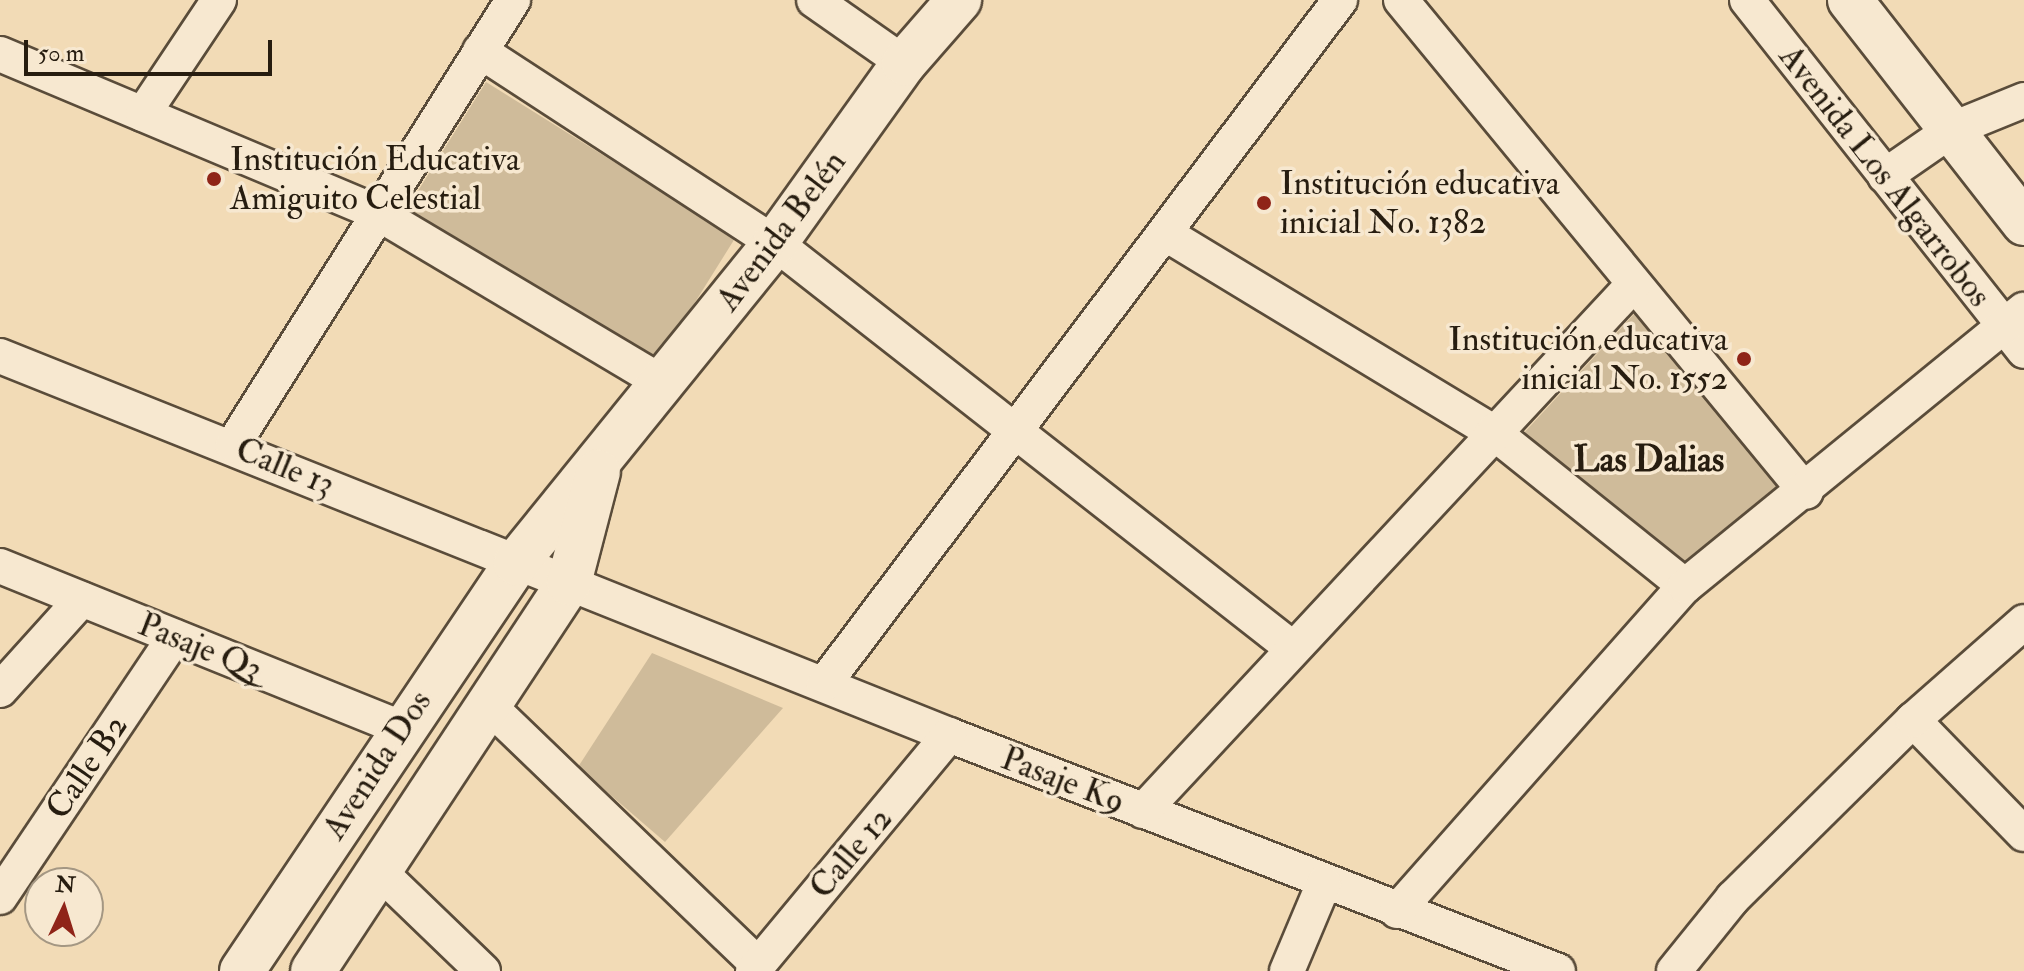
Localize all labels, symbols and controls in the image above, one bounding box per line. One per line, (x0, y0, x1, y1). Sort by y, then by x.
scale bar (28, 24, 276, 74)
street label: Avenida Los Algarrobos (1770, 37, 2000, 315)
text: 50 m (38, 38, 84, 69)
place label: Institución Educativa Amiguito Celestial (230, 139, 520, 218)
street label: Avenida Belén (707, 143, 855, 319)
place label: Institución educativa inicial No. 1382 (1280, 163, 1560, 242)
marker: Institución Educativa Amiguito Celestial (205, 170, 223, 188)
marker: Institución educativa inicial No. 1382 (1255, 194, 1273, 212)
place label: Institución educativa inicial No. 1552 (1448, 319, 1728, 398)
marker: Institución educativa inicial No. 1552 (1735, 350, 1753, 368)
street label: Calle 13 (230, 429, 340, 505)
district label: Las Dalias (1574, 438, 1724, 482)
street label: Pasaje Q3 (132, 604, 268, 690)
street label: Avenida Dos (314, 683, 440, 847)
street label: Calle B2 (37, 707, 137, 827)
street label: Pasaje K9 (995, 738, 1131, 822)
street label: Calle 12 (801, 799, 901, 907)
north arrow (24, 867, 104, 947)
text: N (55, 870, 76, 900)

